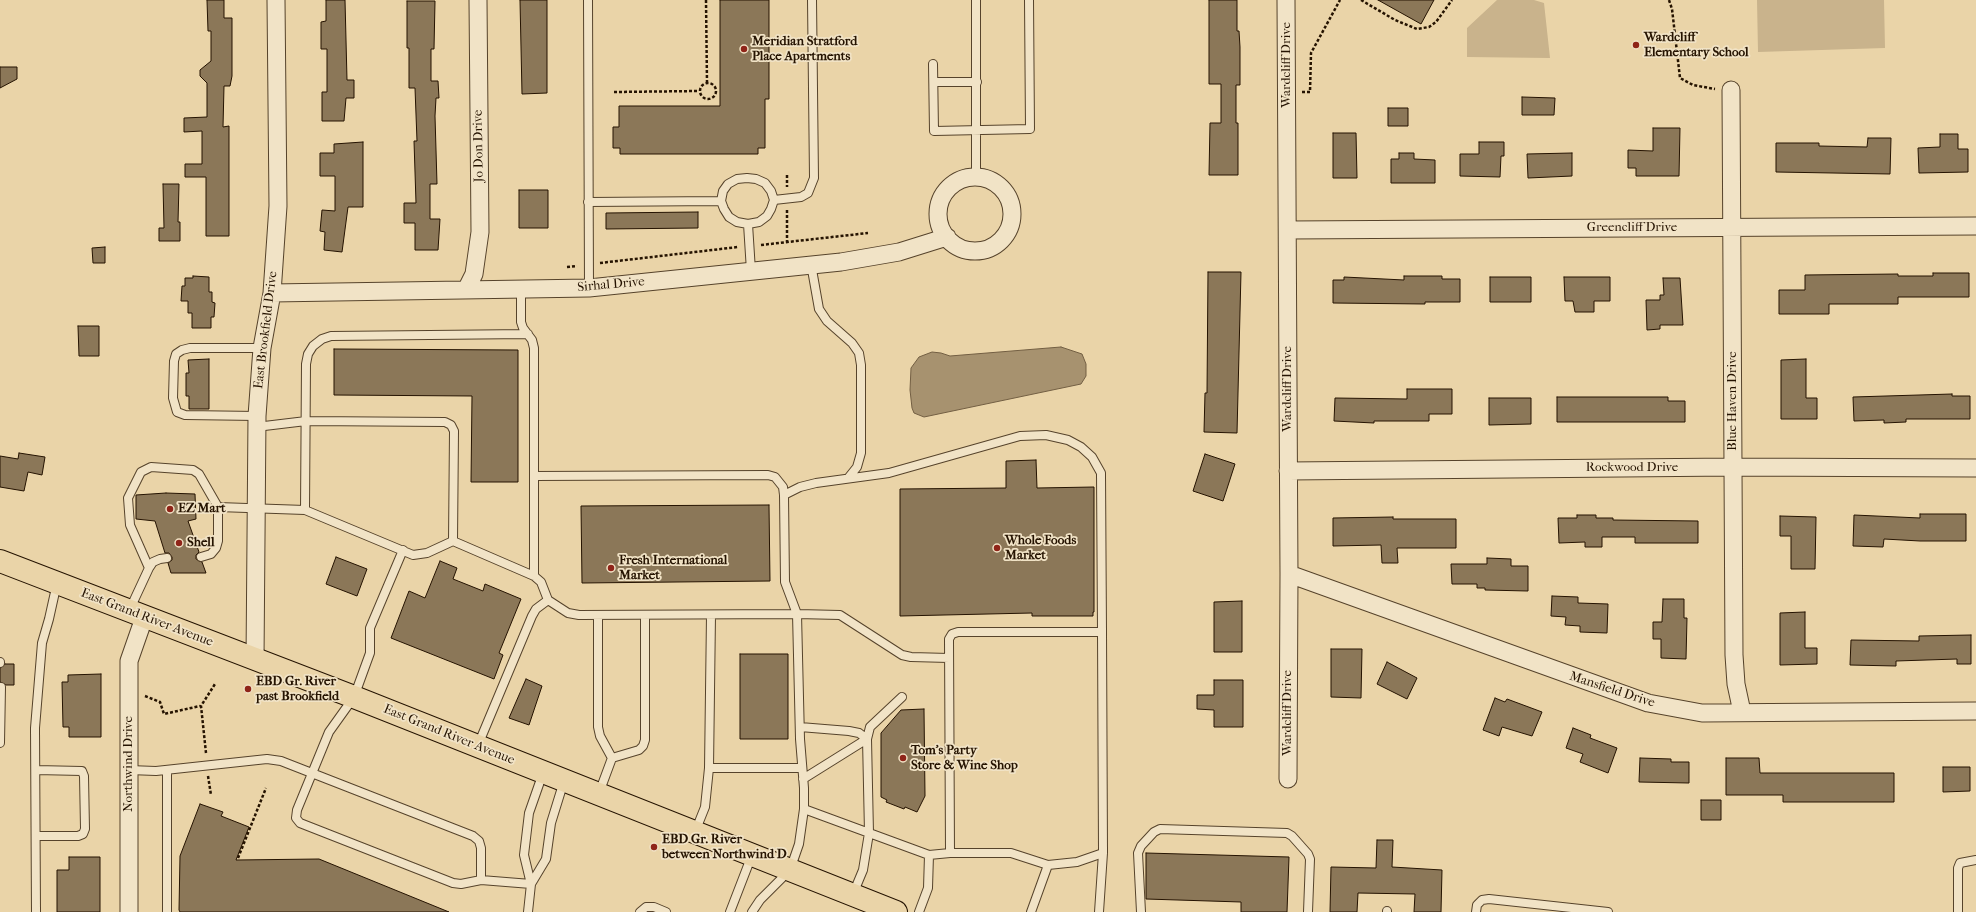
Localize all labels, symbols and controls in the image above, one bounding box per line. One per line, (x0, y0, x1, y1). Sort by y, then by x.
street label: Wardcliff Drive (1279, 22, 1295, 108)
place label: Wardcliff Elementary School (1644, 30, 1749, 61)
place label: Meridian Stratford Place Apartments (752, 34, 857, 65)
marker: Wardcliff Elementary School (1631, 40, 1641, 50)
marker: Meridian Stratford Place Apartments (739, 44, 749, 54)
street label: Jo Don Drive (471, 110, 487, 182)
street label: Greencliff Drive (1587, 220, 1677, 236)
street label: East Brookfield Drive (251, 270, 281, 390)
street label: Sirhal Drive (577, 274, 645, 296)
street label: Wardcliff Drive (1280, 346, 1296, 432)
street label: Blue Haven Drive (1725, 351, 1741, 451)
street label: Rockwood Drive (1586, 460, 1678, 476)
place label: EZ Mart (178, 501, 226, 517)
marker: EZ Mart (165, 504, 175, 514)
place label: Whole Foods Market (1005, 533, 1076, 564)
place label: Shell (187, 535, 215, 551)
marker: Shell (174, 538, 184, 548)
marker: Whole Foods Market (992, 543, 1002, 553)
place label: Fresh International Market (619, 553, 727, 584)
marker: Fresh International Market (606, 563, 616, 573)
street label: East Grand River Avenue (79, 586, 215, 650)
street label: Mansfield Drive (1567, 669, 1657, 711)
street label: Wardcliff Drive (1280, 670, 1296, 756)
place label: EBD Gr. River past Brookfield (256, 674, 339, 705)
marker: EBD Gr. River past Brookfield (243, 684, 253, 694)
street label: East Grand River Avenue (381, 701, 517, 769)
street label: Northwind Drive (121, 716, 137, 812)
place label: Tom's Party Store & Wine Shop (911, 743, 1018, 774)
marker: Tom's Party Store & Wine Shop (898, 753, 908, 763)
place label: EBD Gr. River between Northwind D (662, 832, 787, 863)
marker: EBD Gr. River between Northwind D (649, 842, 659, 852)

